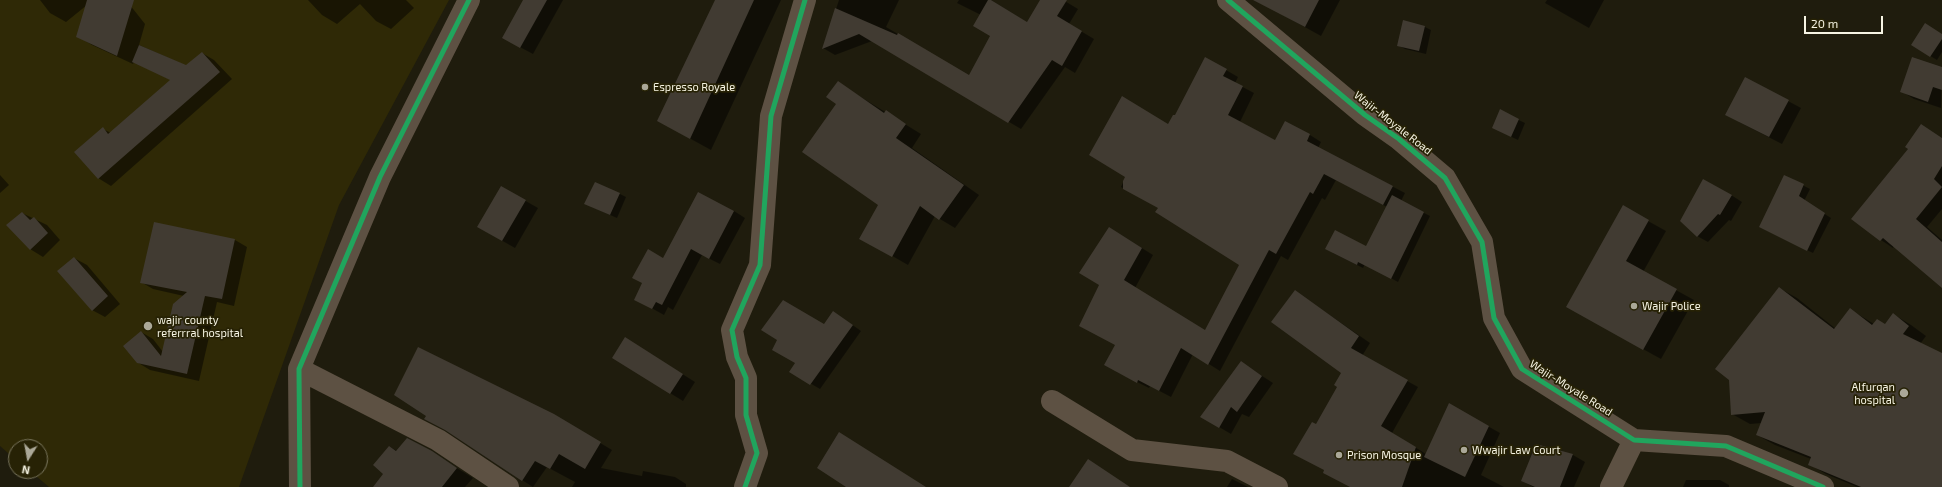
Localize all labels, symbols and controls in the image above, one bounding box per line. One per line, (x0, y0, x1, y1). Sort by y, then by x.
scale bar (1806, 8, 1885, 34)
text: 20 m (1811, 16, 1838, 30)
place label: Espresso Royale (653, 80, 735, 94)
marker: Espresso Royale (640, 82, 650, 92)
street label: Wajir-Moyale Road (1351, 88, 1435, 158)
place label: Wajir Police (1642, 299, 1701, 313)
marker: Wajir Police (1629, 301, 1639, 311)
place label: wajir county referrral hospital (157, 313, 243, 339)
marker: wajir county referrral hospital (142, 320, 154, 332)
street label: Wajir-Moyale Road (1527, 357, 1615, 419)
place label: Alfurqan hospital (1851, 380, 1895, 406)
marker: Alfurqan hospital (1898, 387, 1910, 399)
north arrow (8, 439, 48, 479)
place label: Wwajir Law Court (1472, 443, 1560, 457)
marker: Wwajir Law Court (1459, 445, 1469, 455)
place label: Prison Mosque (1347, 448, 1421, 462)
marker: Prison Mosque (1334, 450, 1344, 460)
text: N (21, 463, 31, 477)

